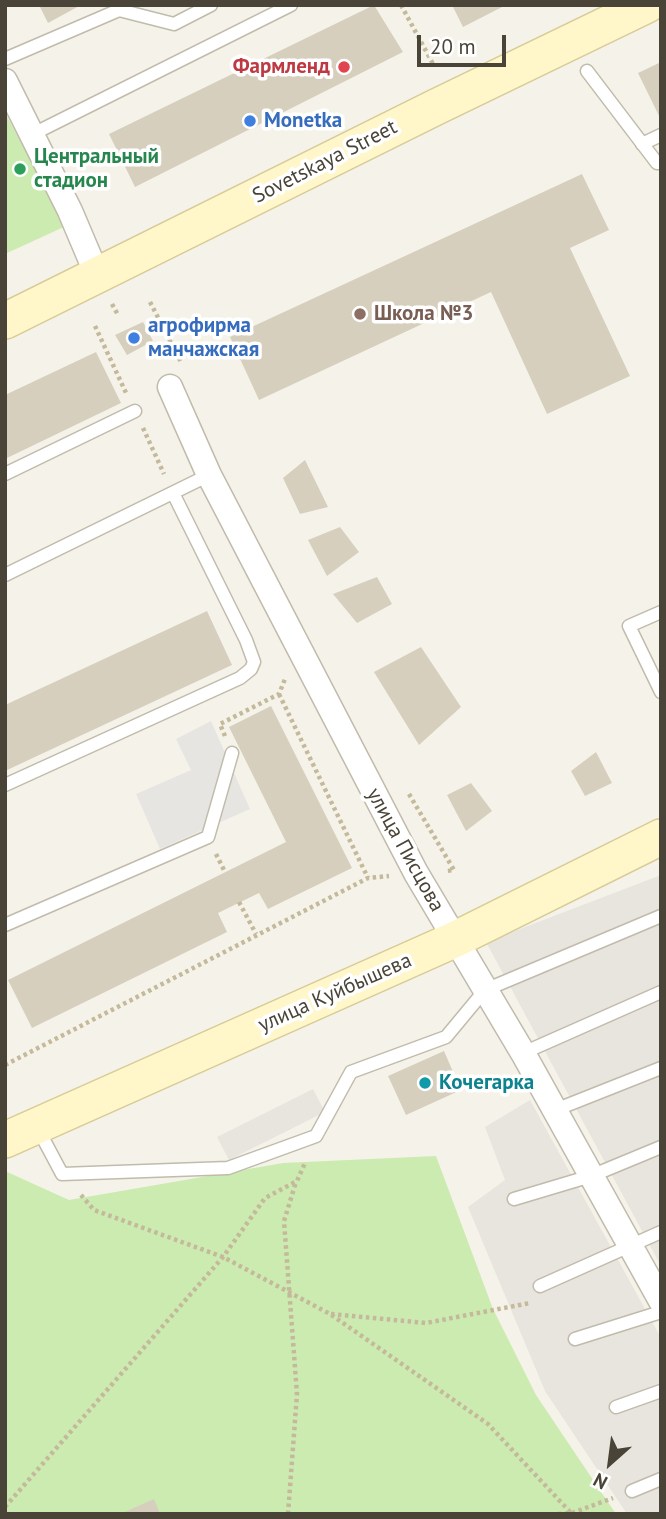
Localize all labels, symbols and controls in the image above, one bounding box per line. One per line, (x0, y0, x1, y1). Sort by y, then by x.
scale bar (421, 21, 510, 65)
text: 20 m (430, 33, 476, 60)
place label: Фармленд (233, 54, 330, 80)
marker: Фармленд (336, 59, 352, 75)
place label: Monetka (264, 108, 342, 134)
marker: Monetka (242, 113, 258, 129)
street label: Sovetskaya Street (249, 115, 401, 209)
place label: Центральный стадион (34, 144, 159, 194)
marker: Центральный стадион (12, 161, 28, 177)
place label: Школа №3 (374, 301, 473, 327)
marker: Школа №3 (352, 306, 368, 322)
place label: агрофирма манчажская (148, 313, 259, 363)
marker: агрофирма манчажская (126, 330, 142, 346)
street label: улица Писцова (361, 784, 449, 916)
street label: улица Куйбышева (254, 948, 416, 1038)
place label: Кочегарка (439, 1070, 534, 1096)
marker: Кочегарка (417, 1075, 433, 1091)
north arrow (575, 1428, 645, 1498)
text: N (589, 1468, 611, 1495)

